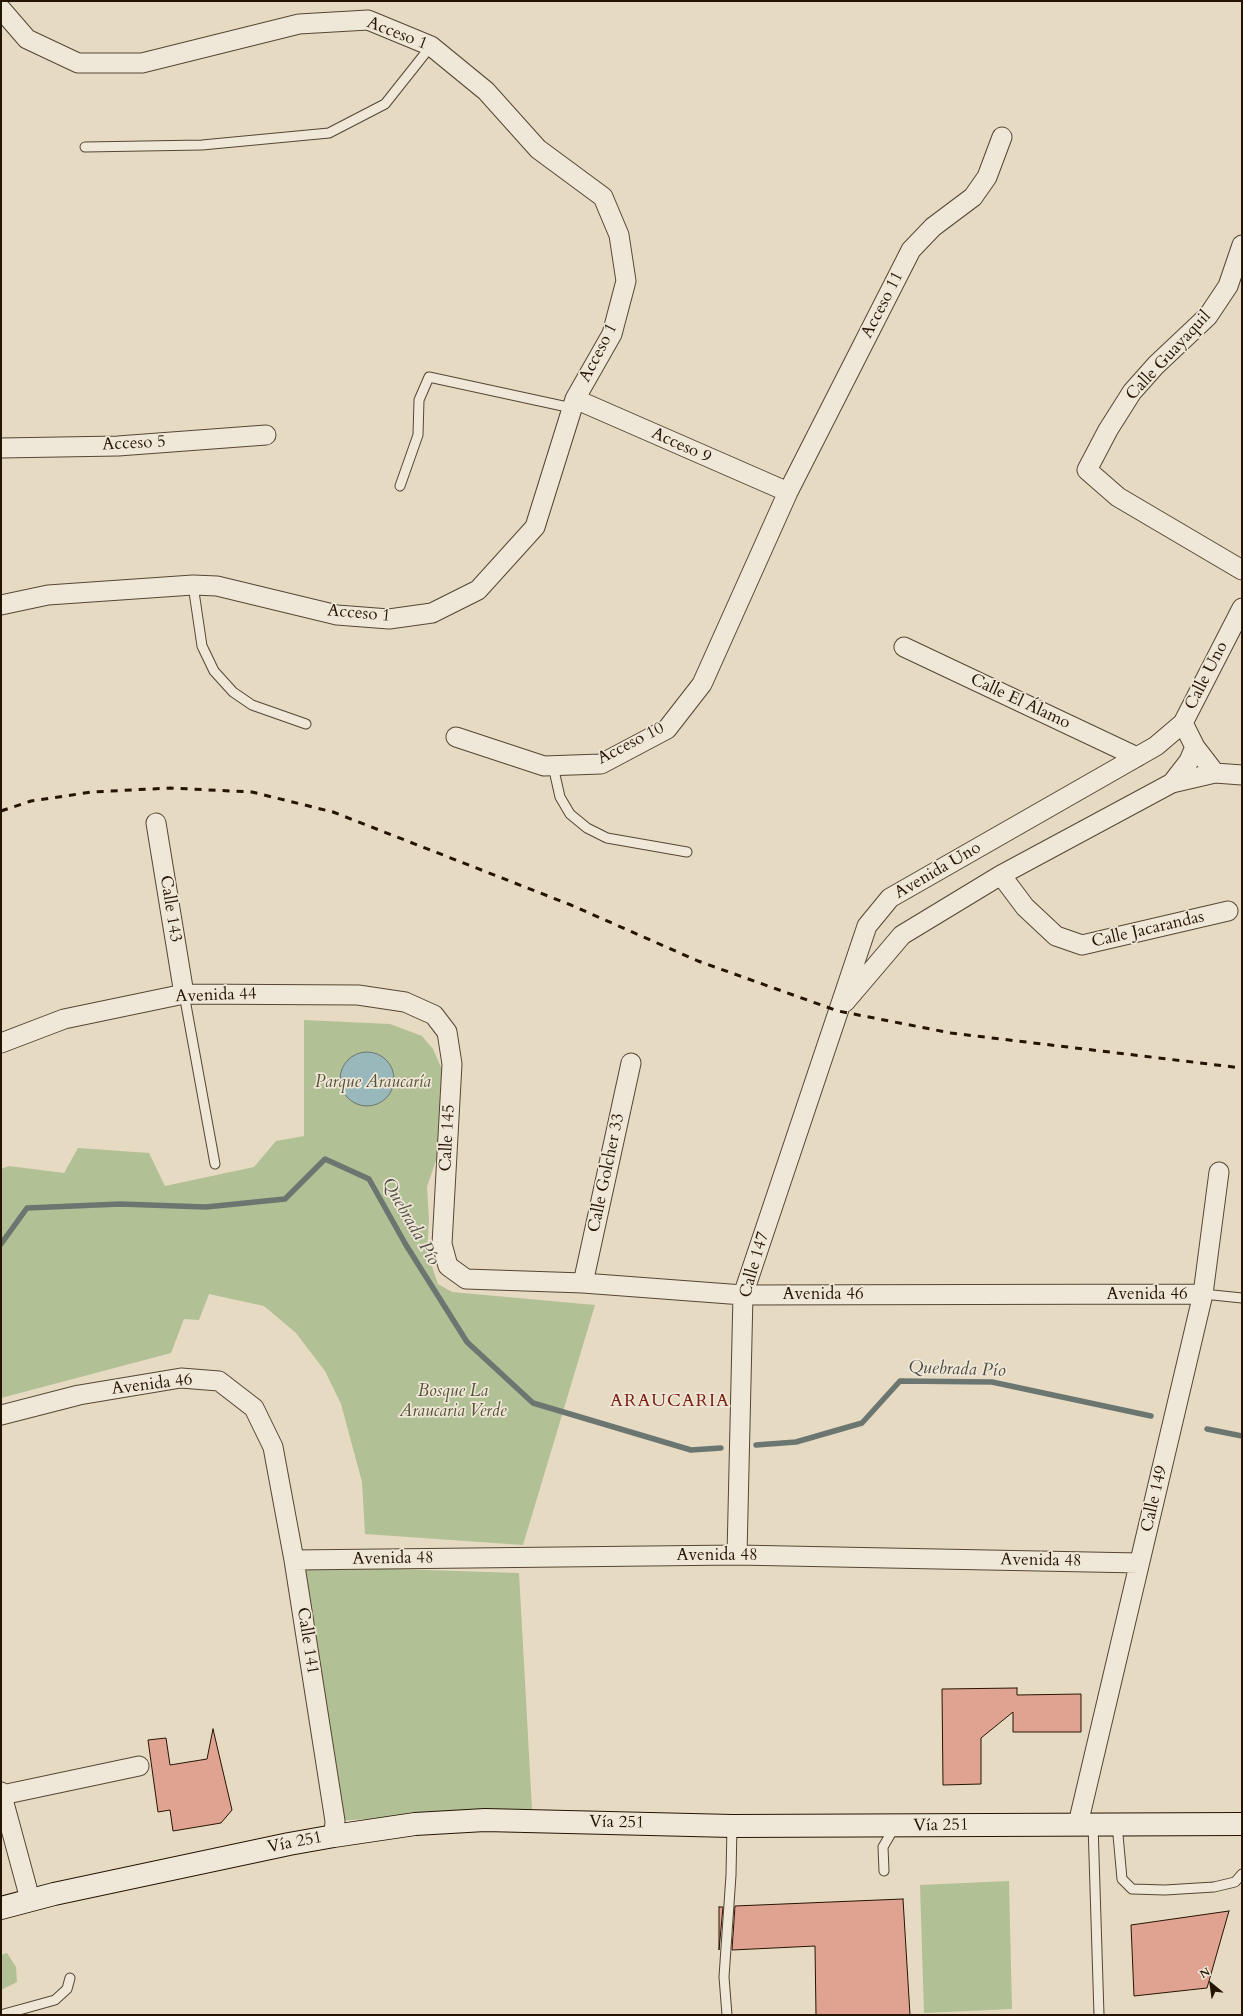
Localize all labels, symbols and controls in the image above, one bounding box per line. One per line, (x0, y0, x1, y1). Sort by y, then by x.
street label: Acceso 1 (364, 13, 430, 55)
street label: Acceso 11 (858, 268, 908, 342)
street label: Calle Guayaquil (1122, 307, 1216, 405)
street label: Acceso 1 (576, 320, 622, 386)
street label: Acceso 9 (648, 424, 714, 468)
street label: Acceso 5 (102, 432, 166, 456)
street label: Acceso 1 (326, 601, 392, 627)
street label: Calle Uno (1181, 638, 1233, 714)
street label: Calle El Álamo (967, 670, 1073, 734)
street label: Acceso 10 (594, 719, 668, 769)
street label: Avenida Uno (891, 838, 985, 904)
street label: Calle 143 (155, 874, 185, 944)
street label: Calle Jacarandas (1090, 907, 1206, 953)
street label: Avenida 44 (175, 984, 257, 1008)
park label: Parque Araucaría (315, 1073, 431, 1093)
street label: Calle 145 (436, 1104, 460, 1172)
street label: Calle Golcher 33 (584, 1112, 630, 1234)
water label: Quebrada Pío (376, 1174, 444, 1270)
street label: Calle 147 (736, 1230, 774, 1300)
street label: Avenida 46 (782, 1285, 864, 1305)
street label: Avenida 46 (1106, 1285, 1188, 1305)
water label: Quebrada Pío (908, 1358, 1006, 1382)
street label: Avenida 46 (110, 1370, 194, 1400)
park label: Bosque La Araucaria Verde (400, 1382, 506, 1422)
district label: ARAUCARIA (610, 1391, 730, 1413)
street label: Calle 149 (1137, 1464, 1173, 1534)
street label: Avenida 48 (676, 1546, 758, 1566)
street label: Avenida 48 (352, 1548, 434, 1570)
street label: Avenida 48 (1000, 1550, 1082, 1572)
street label: Calle 141 (292, 1606, 322, 1676)
street label: Vía 251 (589, 1812, 645, 1834)
street label: Vía 251 (913, 1815, 969, 1837)
street label: Vía 251 (266, 1828, 324, 1858)
north arrow (1191, 1964, 1231, 2004)
text: N (1197, 1964, 1213, 1982)

